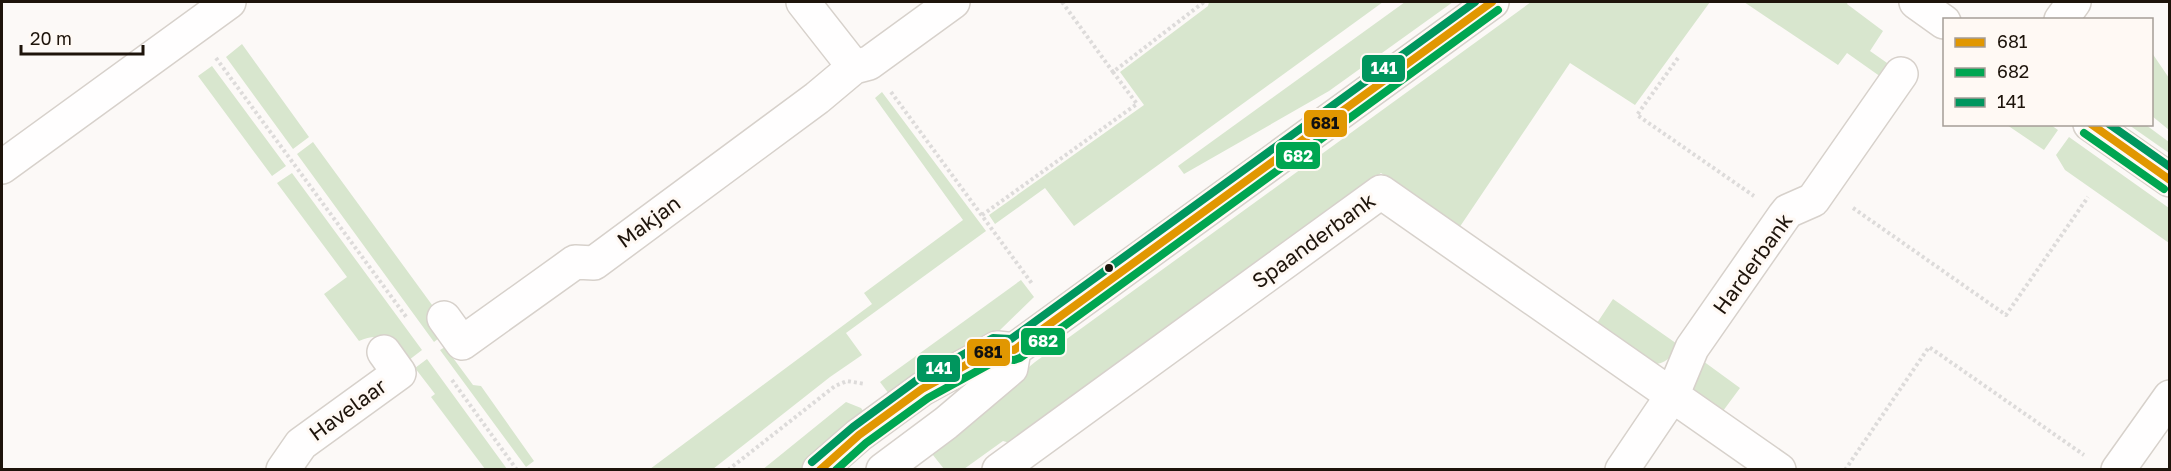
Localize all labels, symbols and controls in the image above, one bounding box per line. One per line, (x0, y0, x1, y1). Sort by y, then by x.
scale bar (21, 18, 142, 56)
legend (1943, 18, 2153, 126)
text: 20 m (30, 27, 72, 49)
text: 681 (1997, 30, 2028, 52)
line badge: 141 (1361, 54, 1406, 83)
text: 141 (1371, 58, 1397, 78)
text: 682 (1997, 60, 2029, 82)
text: 141 (1997, 90, 2026, 112)
line badge: 681 (1303, 109, 1348, 138)
text: 681 (1311, 113, 1339, 133)
line badge: 682 (1275, 141, 1321, 170)
text: 682 (1283, 146, 1313, 166)
street label: Spaanderbank (1247, 187, 1380, 294)
street label: Makjan (612, 189, 685, 253)
street label: Harderbank (1707, 208, 1798, 319)
unlabelled marker (1103, 262, 1115, 274)
line badge: 682 (1020, 327, 1066, 356)
text: 682 (1028, 331, 1058, 351)
line badge: 681 (966, 338, 1011, 367)
text: 681 (974, 342, 1002, 362)
line badge: 141 (916, 354, 961, 383)
text: 141 (926, 358, 952, 378)
street label: Havelaar (304, 372, 391, 446)

